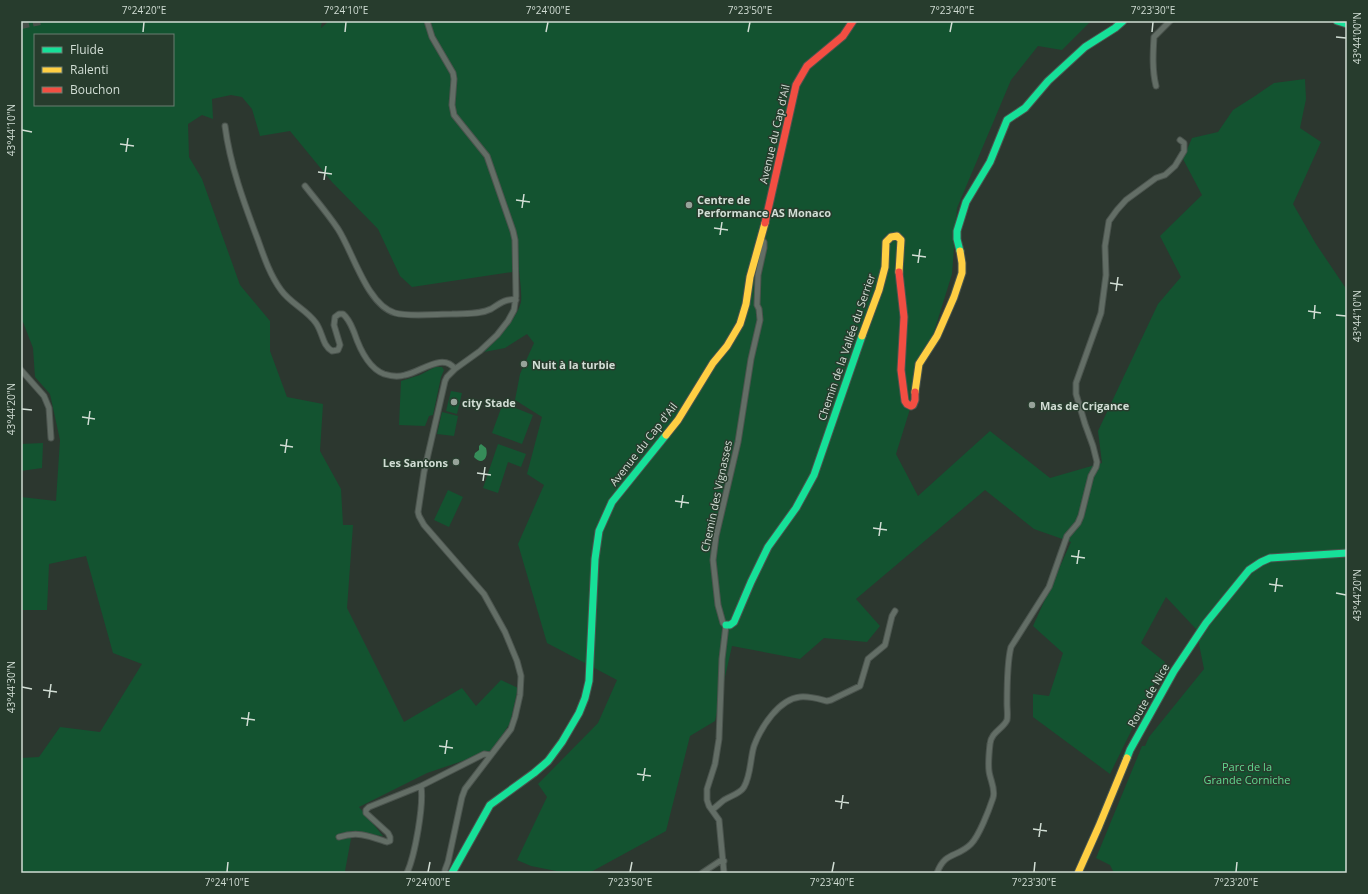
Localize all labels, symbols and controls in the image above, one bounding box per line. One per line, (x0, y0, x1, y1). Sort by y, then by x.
text: 7°24'20"E (122, 3, 166, 17)
text: 7°24'10"E (324, 3, 368, 17)
text: 7°24'00"E (526, 3, 570, 17)
text: 7°23'50"E (728, 3, 772, 17)
text: 7°23'40"E (930, 3, 974, 17)
text: 7°23'30"E (1131, 3, 1175, 17)
text: 43°44'00"N (1350, 12, 1364, 64)
legend (34, 34, 174, 106)
text: Fluide (70, 41, 104, 58)
text: Ralenti (70, 61, 109, 78)
text: Bouchon (70, 81, 120, 98)
street label: Avenue du Cap d'Ail (755, 83, 793, 185)
text: 43°44'10"N (4, 104, 18, 156)
place label: Centre de Performance AS Monaco (697, 192, 831, 220)
marker: Centre de Performance AS Monaco (684, 200, 694, 210)
street label: Chemin de la Vallée du Serrier (814, 271, 878, 422)
text: 43°44'10"N (1350, 290, 1364, 342)
place label: Nuit à la turbie (532, 357, 616, 372)
marker: Nuit à la turbie (519, 359, 529, 369)
text: 43°44'20"N (4, 383, 18, 435)
place label: city Stade (462, 395, 516, 410)
marker: city Stade (449, 397, 459, 407)
place label: Mas de Crigance (1040, 398, 1130, 413)
street label: Avenue du Cap d'Ail (606, 399, 680, 489)
marker: Mas de Crigance (1027, 400, 1037, 410)
street label: Chemin des Vignasses (697, 439, 735, 553)
place label: Les Santons (383, 455, 449, 470)
marker: Les Santons (451, 457, 461, 467)
text: 43°44'20"N (1350, 569, 1364, 621)
street label: Route de Nice (1124, 660, 1172, 730)
text: 43°44'30"N (4, 661, 18, 713)
park label: Parc de la Grande Corniche (1204, 759, 1290, 787)
text: 7°24'10"E (205, 875, 249, 889)
text: 7°24'00"E (406, 875, 450, 889)
text: 7°23'50"E (608, 875, 652, 889)
text: 7°23'40"E (810, 875, 854, 889)
text: 7°23'30"E (1012, 875, 1056, 889)
text: 7°23'20"E (1214, 875, 1258, 889)

